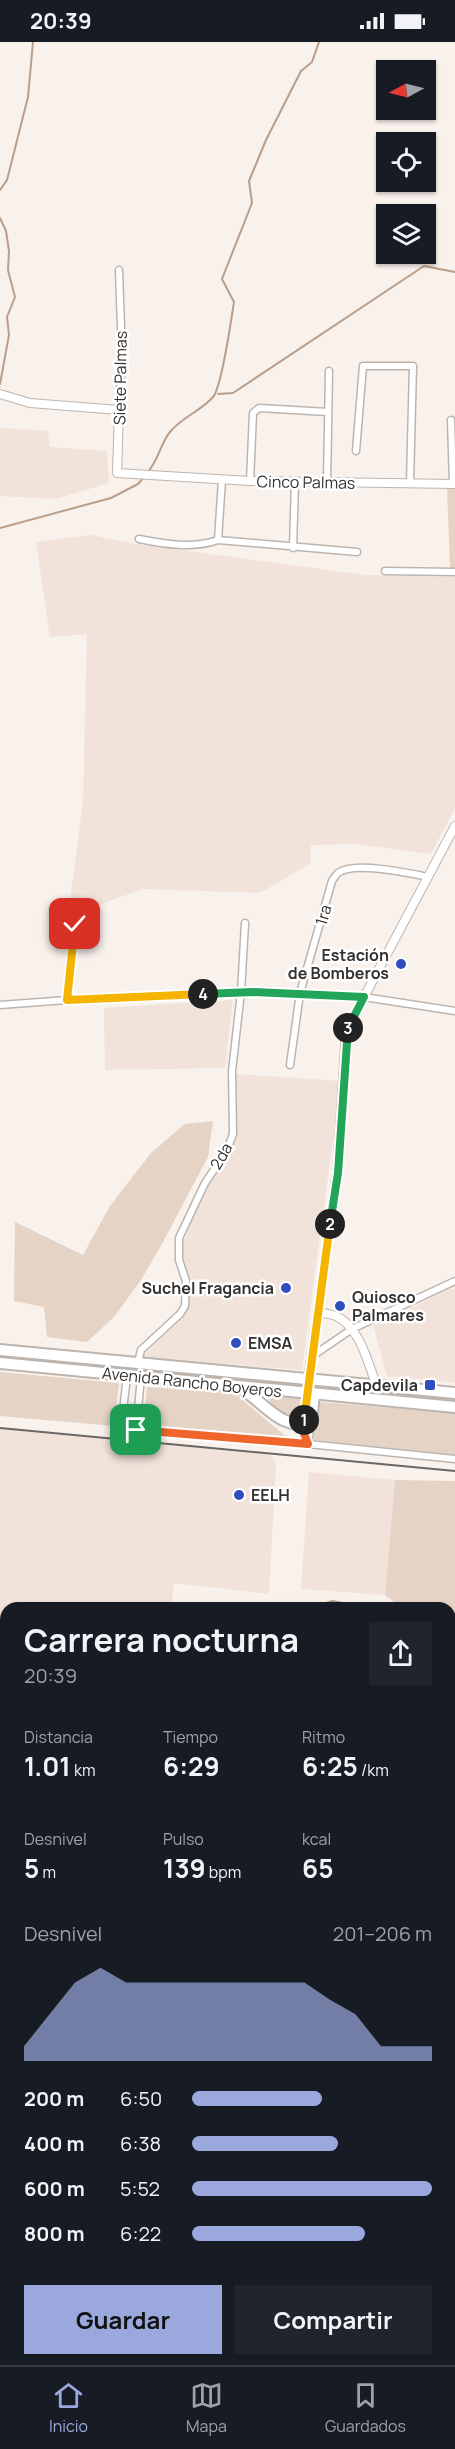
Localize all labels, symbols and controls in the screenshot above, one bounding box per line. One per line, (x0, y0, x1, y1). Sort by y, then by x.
text: 20:39 (30, 6, 92, 36)
north arrow (376, 60, 436, 120)
map controls (376, 60, 436, 264)
button: locate (376, 132, 436, 192)
button: layers (376, 204, 436, 264)
street label: Siete Palmas (108, 331, 132, 425)
street label: Cinco Palmas (256, 470, 356, 494)
pin (49, 898, 100, 949)
street label: 1ra (310, 902, 336, 928)
icon: check (58, 907, 91, 940)
place label: Estación de Bomberos (288, 944, 389, 984)
marker: Estación de Bomberos (394, 957, 408, 971)
pin: 4 (188, 979, 218, 1009)
text: 4 (198, 983, 208, 1005)
pin: 3 (333, 1013, 363, 1043)
text: 3 (343, 1017, 353, 1039)
street label: 2da (205, 1139, 237, 1173)
pin: 2 (315, 1209, 345, 1239)
text: 2 (325, 1213, 335, 1235)
place label: Suchel Fragancia (142, 1277, 274, 1299)
marker: Suchel Fragancia (279, 1281, 293, 1295)
place label: Quiosco Palmares (352, 1286, 424, 1326)
marker: Quiosco Palmares (333, 1299, 347, 1313)
place label: EMSA (248, 1332, 293, 1354)
marker: EMSA (229, 1336, 243, 1350)
street label: Avenida Rancho Boyeros (101, 1362, 283, 1402)
place label: Capdevila (341, 1374, 418, 1396)
marker: Capdevila (423, 1378, 437, 1392)
pin (110, 1404, 161, 1455)
pin: 1 (289, 1405, 319, 1435)
text: 1 (300, 1409, 308, 1431)
icon: arrive (119, 1413, 152, 1446)
place label: EELH (251, 1484, 290, 1506)
marker: EELH (232, 1488, 246, 1502)
text: Carrera nocturna (24, 1617, 299, 1662)
button: share (369, 1622, 432, 1685)
text: 20:39 (24, 1662, 77, 1689)
text: Distancia (24, 1726, 93, 1748)
text: Tiempo (163, 1726, 218, 1748)
text: Ritmo (302, 1726, 345, 1748)
text: 1.01 (24, 1748, 71, 1784)
text: 6:29 (163, 1748, 220, 1784)
text: 6:25 (302, 1748, 358, 1784)
text: km (71, 1759, 95, 1781)
text: /km (358, 1759, 389, 1781)
text: Desnivel (24, 1828, 87, 1850)
text: Pulso (163, 1828, 204, 1850)
text: kcal (302, 1828, 331, 1850)
text: 5 (24, 1850, 39, 1886)
text: 139 (163, 1850, 206, 1886)
text: 65 (302, 1850, 333, 1886)
text: m (39, 1861, 56, 1883)
text: bpm (206, 1861, 241, 1883)
text: Desnivel (24, 1920, 102, 1947)
text: 201–206 m (333, 1920, 432, 1947)
text: 200 m (24, 2085, 84, 2112)
text: 6:50 (120, 2085, 162, 2112)
text: 400 m (24, 2130, 84, 2157)
text: 6:38 (120, 2130, 161, 2157)
text: 600 m (24, 2175, 85, 2202)
text: 5:52 (120, 2175, 160, 2202)
text: 800 m (24, 2220, 85, 2247)
text: 6:22 (120, 2220, 161, 2247)
button: Guardar (24, 2285, 222, 2354)
button: Compartir (234, 2285, 432, 2354)
tab: Inicio (49, 2379, 88, 2437)
tab: Mapa (186, 2379, 227, 2437)
tab: Guardados (325, 2379, 406, 2437)

